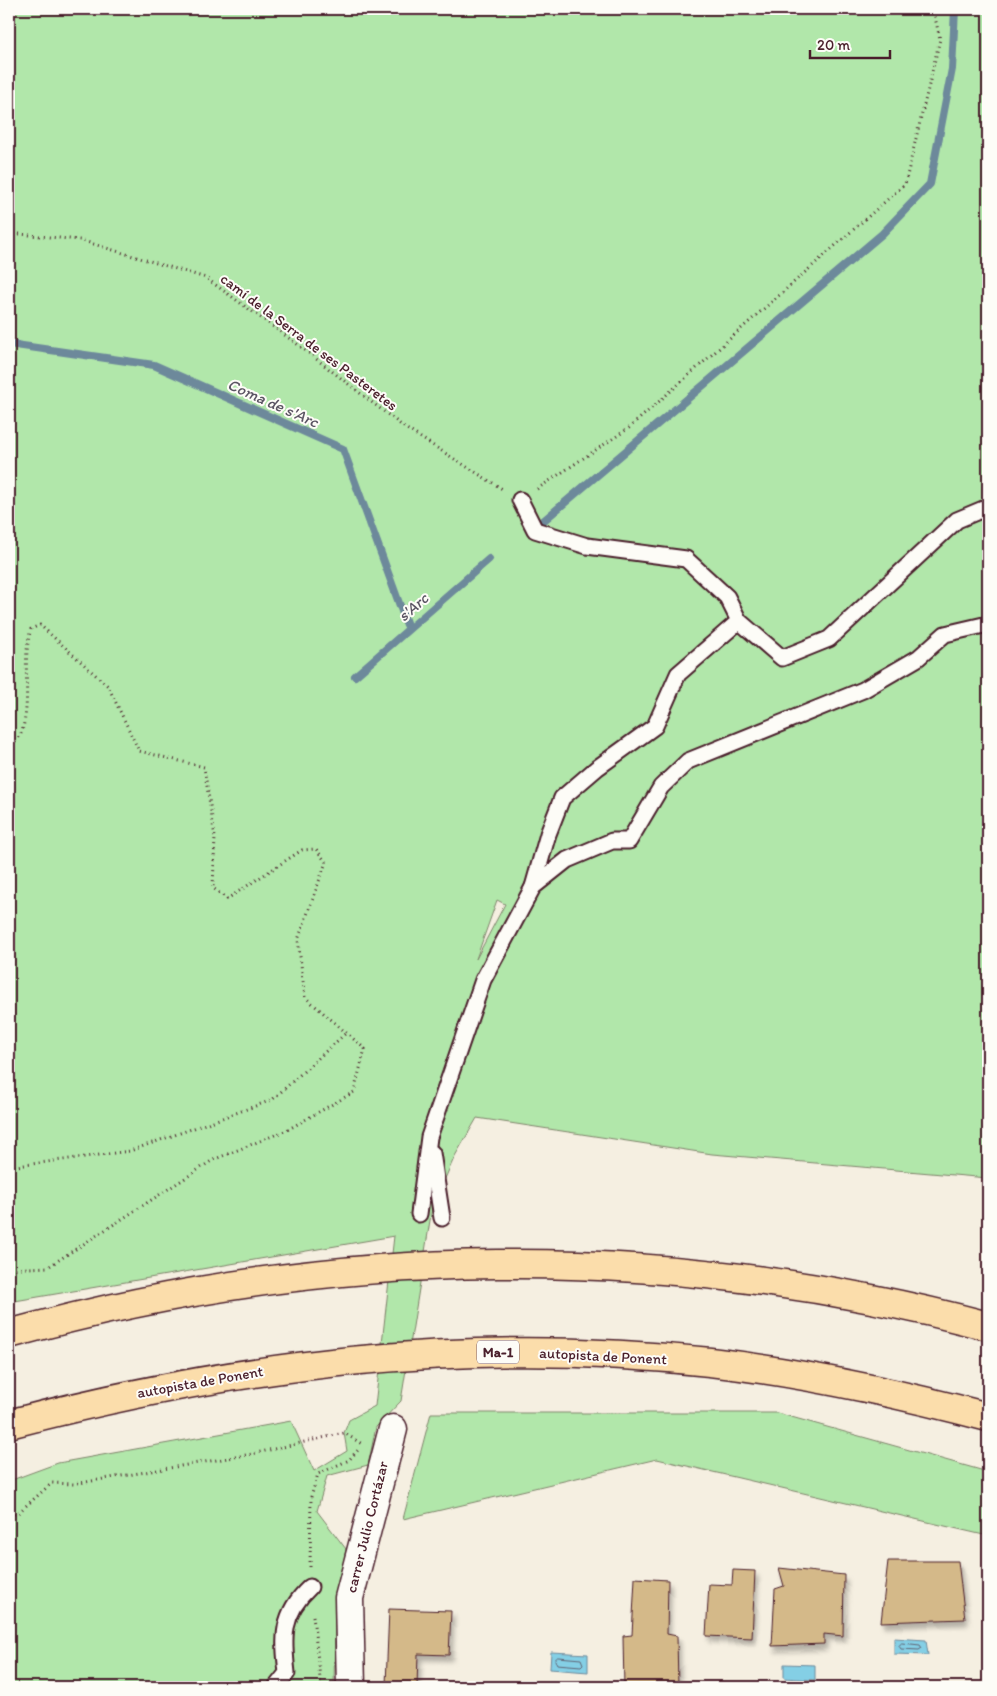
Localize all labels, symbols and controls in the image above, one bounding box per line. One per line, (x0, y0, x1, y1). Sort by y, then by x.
scale bar (810, 28, 890, 60)
text: 20 m (817, 36, 851, 54)
street label: camí de la Serra de ses Pasteretes (217, 270, 401, 415)
water label: Coma de s'Arc (225, 375, 323, 432)
water label: s'Arc (394, 588, 433, 625)
road number: Ma-1 (477, 1340, 519, 1364)
street label: autopista de Ponent (539, 1344, 668, 1368)
street label: autopista de Ponent (136, 1362, 265, 1402)
street label: carrer Julio Cortázar (342, 1459, 392, 1595)

